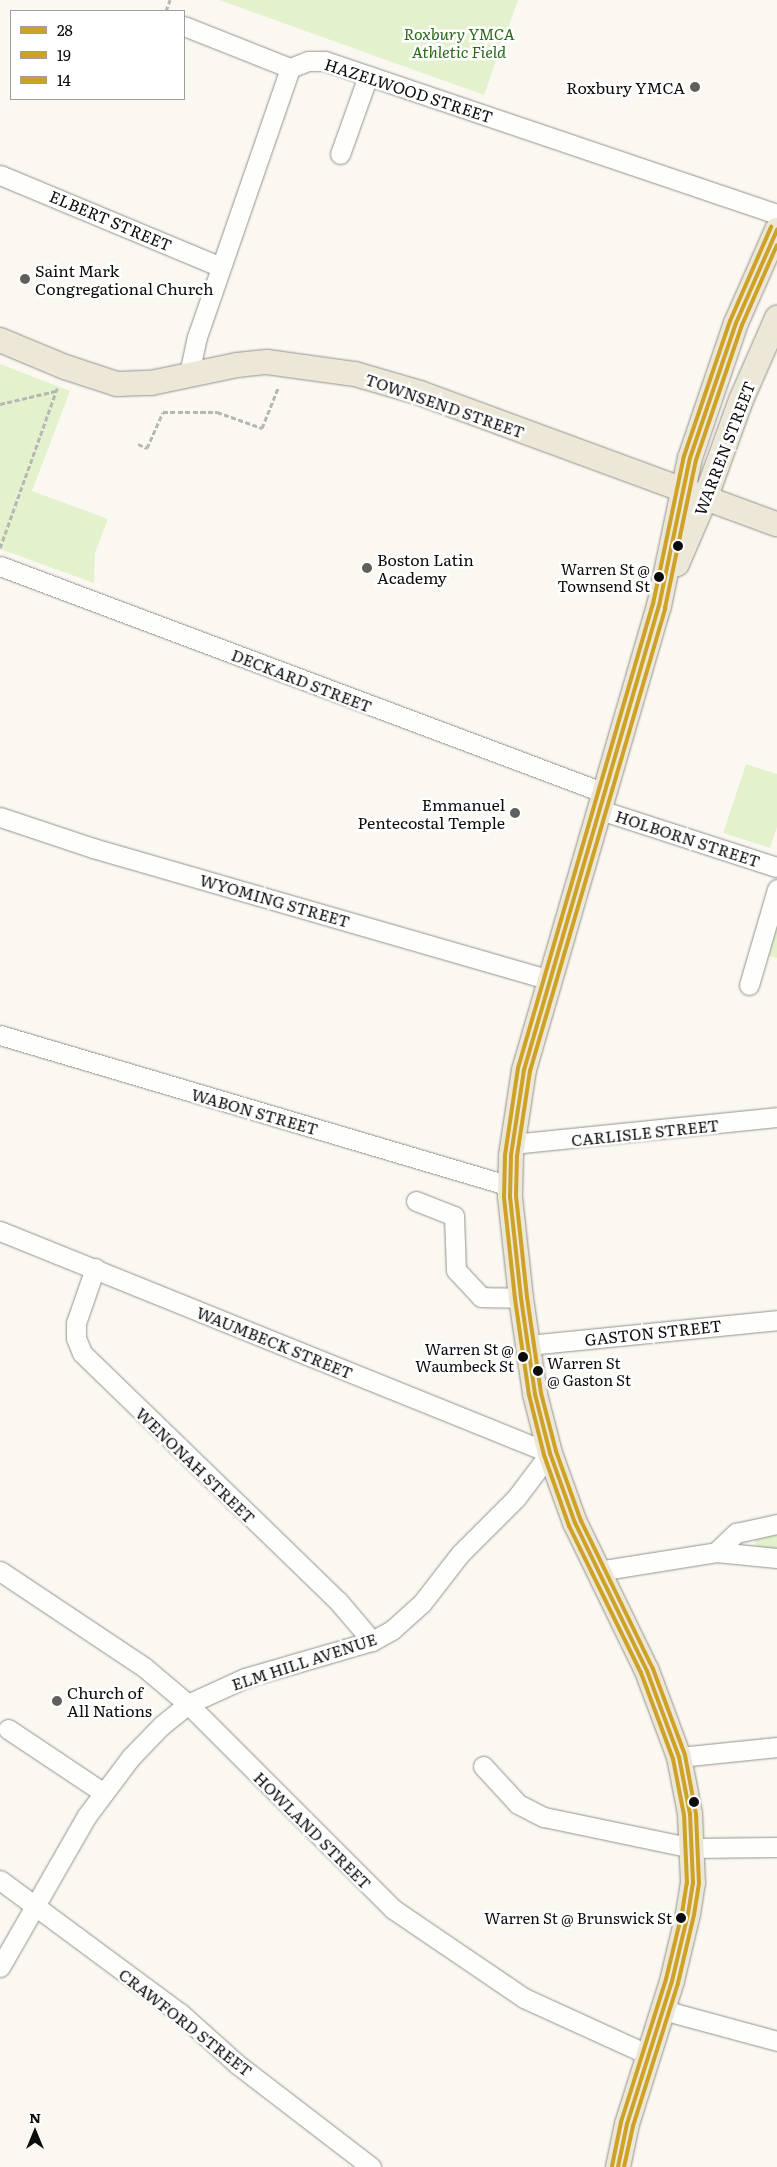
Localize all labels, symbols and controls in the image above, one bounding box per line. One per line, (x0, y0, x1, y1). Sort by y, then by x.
legend (10, 10, 185, 100)
text: 28 (57, 18, 73, 41)
park label: Roxbury YMCA Athletic Field (404, 23, 514, 61)
text: 19 (57, 43, 71, 66)
street label: HAZELWOOD STREET (322, 54, 496, 126)
text: 14 (57, 68, 71, 91)
place label: Roxbury YMCA (566, 77, 685, 97)
marker: Roxbury YMCA (689, 81, 701, 93)
street label: ELBERT STREET (47, 186, 175, 254)
place label: Saint Mark Congregational Church (35, 260, 214, 298)
marker: Saint Mark Congregational Church (19, 273, 31, 285)
street label: TOWNSEND STREET (363, 369, 527, 441)
street label: WARREN STREET (690, 378, 758, 518)
unlabelled marker (673, 541, 683, 551)
place label: Boston Latin Academy (377, 549, 474, 587)
place label: Warren St @ Townsend St (557, 559, 650, 594)
marker: Boston Latin Academy (361, 562, 373, 574)
marker: Warren St @ Townsend St (654, 572, 664, 582)
street label: DECKARD STREET (229, 644, 375, 716)
place label: Emmanuel Pentecostal Temple (357, 794, 505, 832)
street label: HOLBORN STREET (613, 806, 763, 870)
marker: Emmanuel Pentecostal Temple (509, 807, 521, 819)
street label: WYOMING STREET (198, 869, 352, 931)
street label: WABON STREET (189, 1084, 321, 1138)
street label: CARLISLE STREET (570, 1115, 720, 1149)
street label: WAUMBECK STREET (194, 1302, 356, 1382)
street label: GASTON STREET (583, 1315, 723, 1349)
place label: Warren St @ Waumbeck St (415, 1339, 514, 1374)
marker: Warren St @ Waumbeck St (518, 1352, 528, 1362)
place label: Warren St @ Gaston St (547, 1353, 631, 1388)
marker: Warren St @ Gaston St (533, 1366, 543, 1376)
street label: WENONAH STREET (132, 1403, 260, 1527)
street label: ELM HILL AVENUE (229, 1628, 379, 1694)
place label: Church of All Nations (67, 1682, 152, 1720)
marker: Church of All Nations (51, 1695, 63, 1707)
street label: HOWLAND STREET (250, 1767, 376, 1893)
unlabelled marker (689, 1797, 699, 1807)
place label: Warren St @ Brunswick St (484, 1909, 672, 1927)
marker: Warren St @ Brunswick St (676, 1913, 686, 1923)
street label: CRAWFORD STREET (116, 1964, 256, 2080)
north arrow (10, 2107, 60, 2157)
text: N (29, 2107, 41, 2127)

